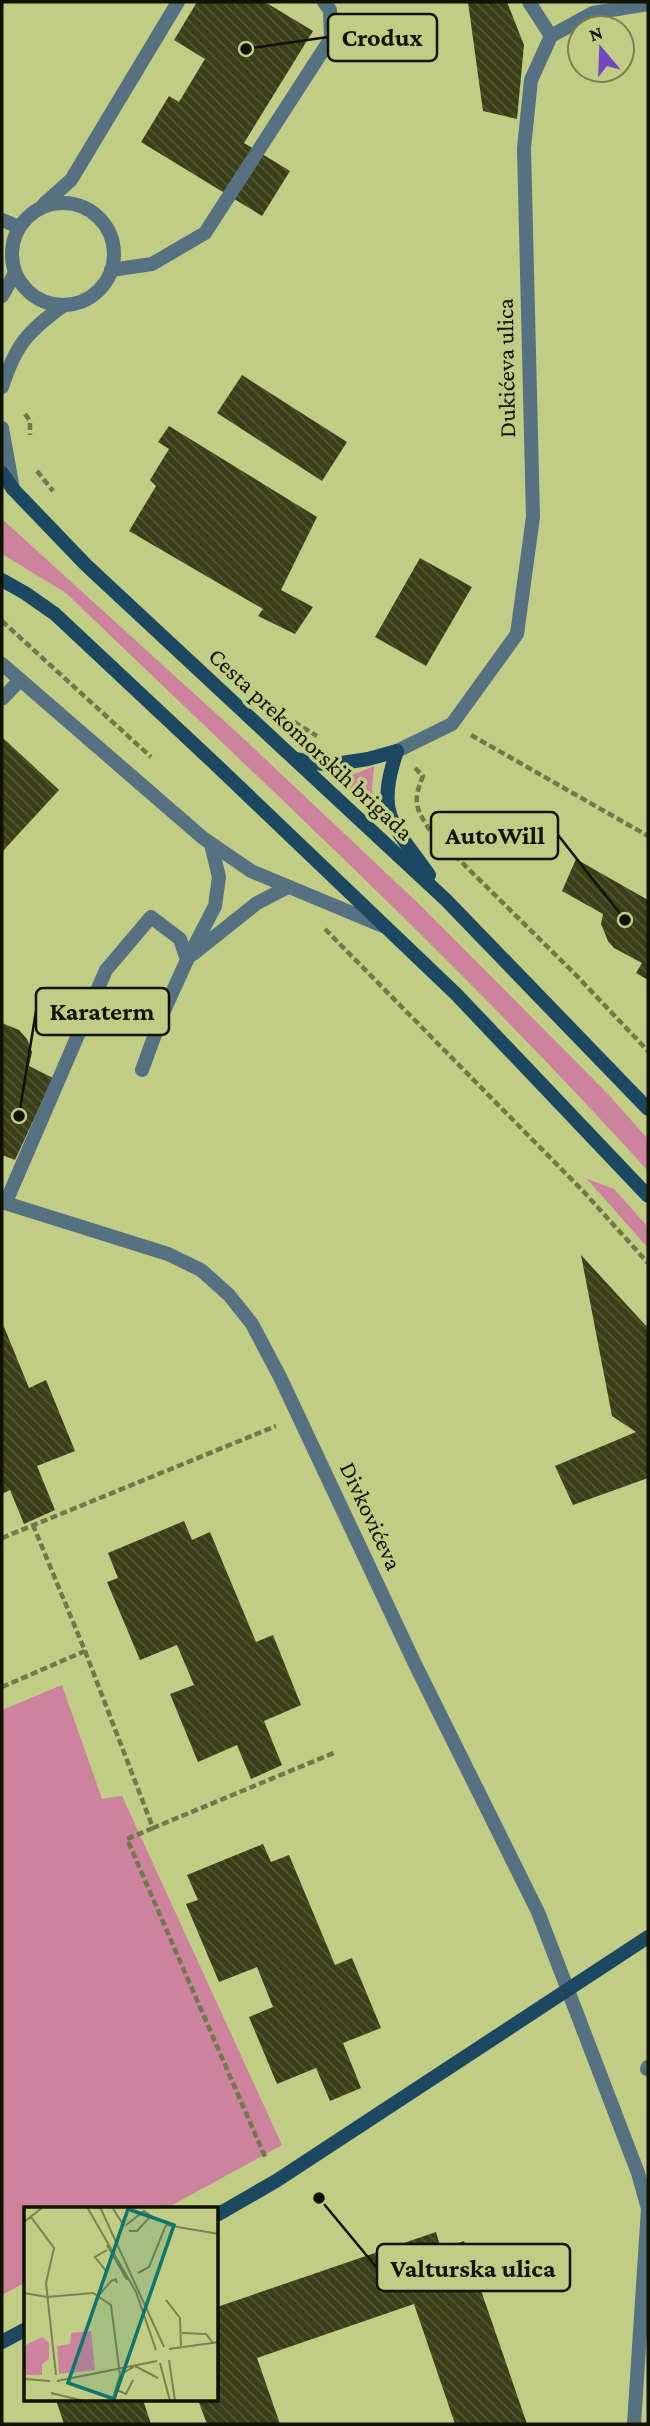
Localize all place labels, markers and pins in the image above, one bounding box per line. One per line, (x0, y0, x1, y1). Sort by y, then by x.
callout: Crodux (328, 14, 437, 61)
callout: AutoWill (431, 812, 558, 859)
callout: Karaterm (36, 988, 169, 1035)
callout: Valturska ulica (377, 2244, 570, 2291)

